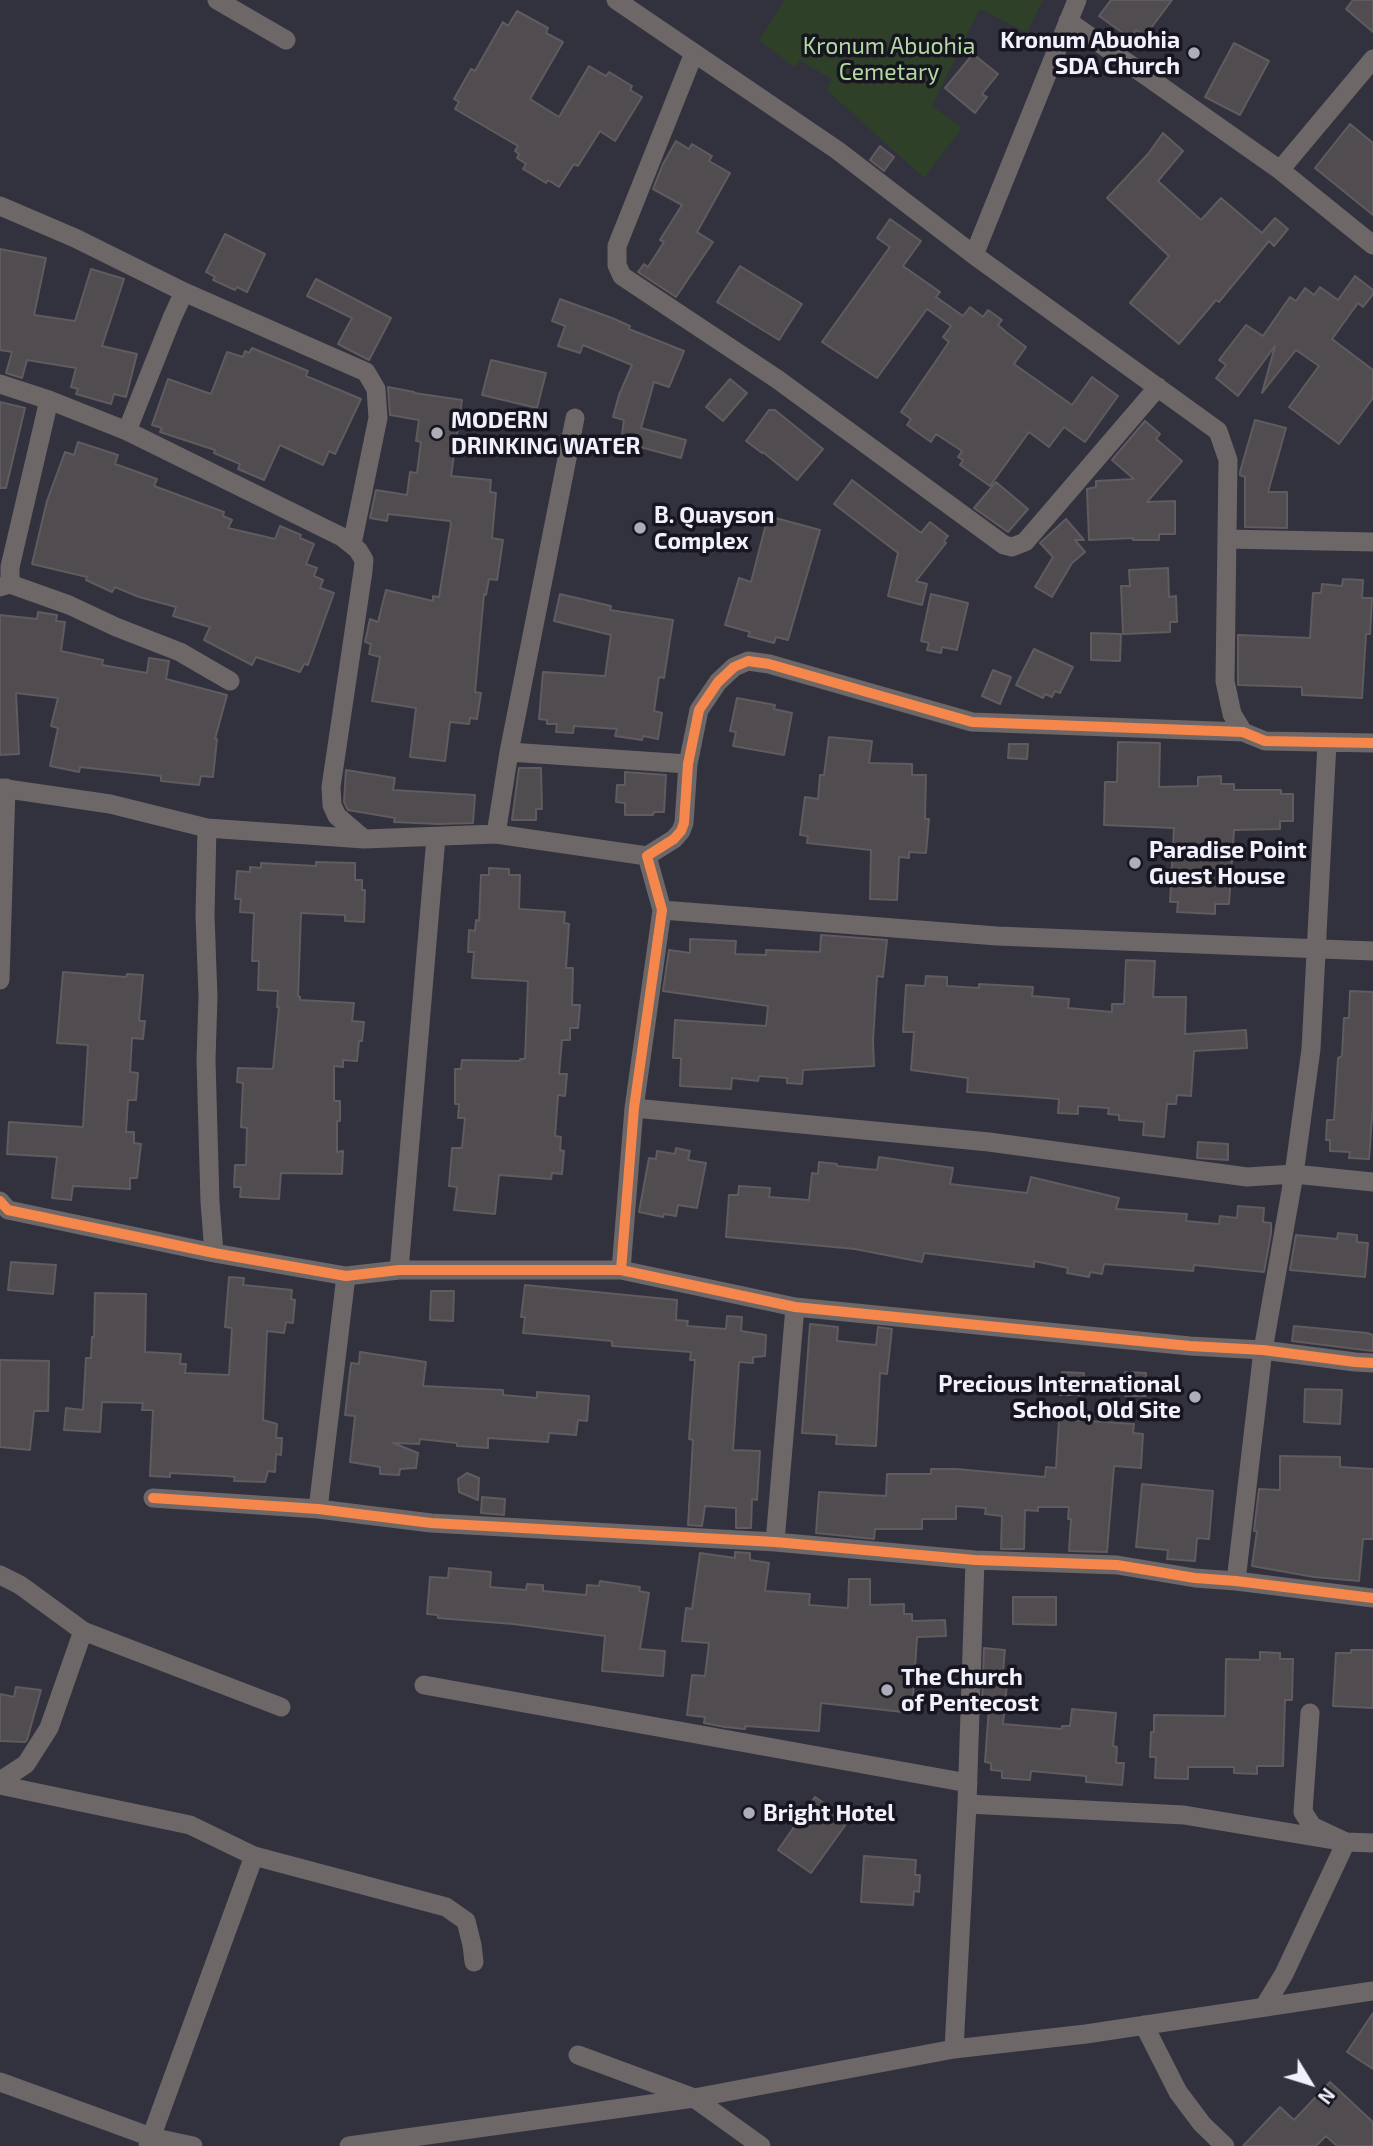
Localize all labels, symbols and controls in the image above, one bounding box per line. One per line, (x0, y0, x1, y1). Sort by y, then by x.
place label: Kronum Abuohia SDA Church (1000, 26, 1180, 80)
park label: Kronum Abuohia Cemetary (803, 32, 975, 86)
marker: Kronum Abuohia SDA Church (1186, 45, 1202, 61)
place label: MODERN DRINKING WATER (451, 406, 640, 460)
marker: MODERN DRINKING WATER (429, 425, 445, 441)
place label: B. Quayson Complex (654, 501, 774, 555)
marker: B. Quayson Complex (632, 520, 648, 536)
place label: Paradise Point Guest House (1149, 836, 1307, 890)
marker: Paradise Point Guest House (1127, 855, 1143, 871)
place label: Precious International School, Old Site (938, 1370, 1181, 1424)
marker: Precious International School, Old Site (1187, 1389, 1203, 1405)
place label: The Church of Pentecost (901, 1663, 1039, 1717)
marker: The Church of Pentecost (879, 1682, 895, 1698)
place label: Bright Hotel (763, 1799, 895, 1827)
marker: Bright Hotel (741, 1805, 757, 1821)
north arrow (1275, 2048, 1345, 2118)
text: N (1314, 2084, 1340, 2109)

